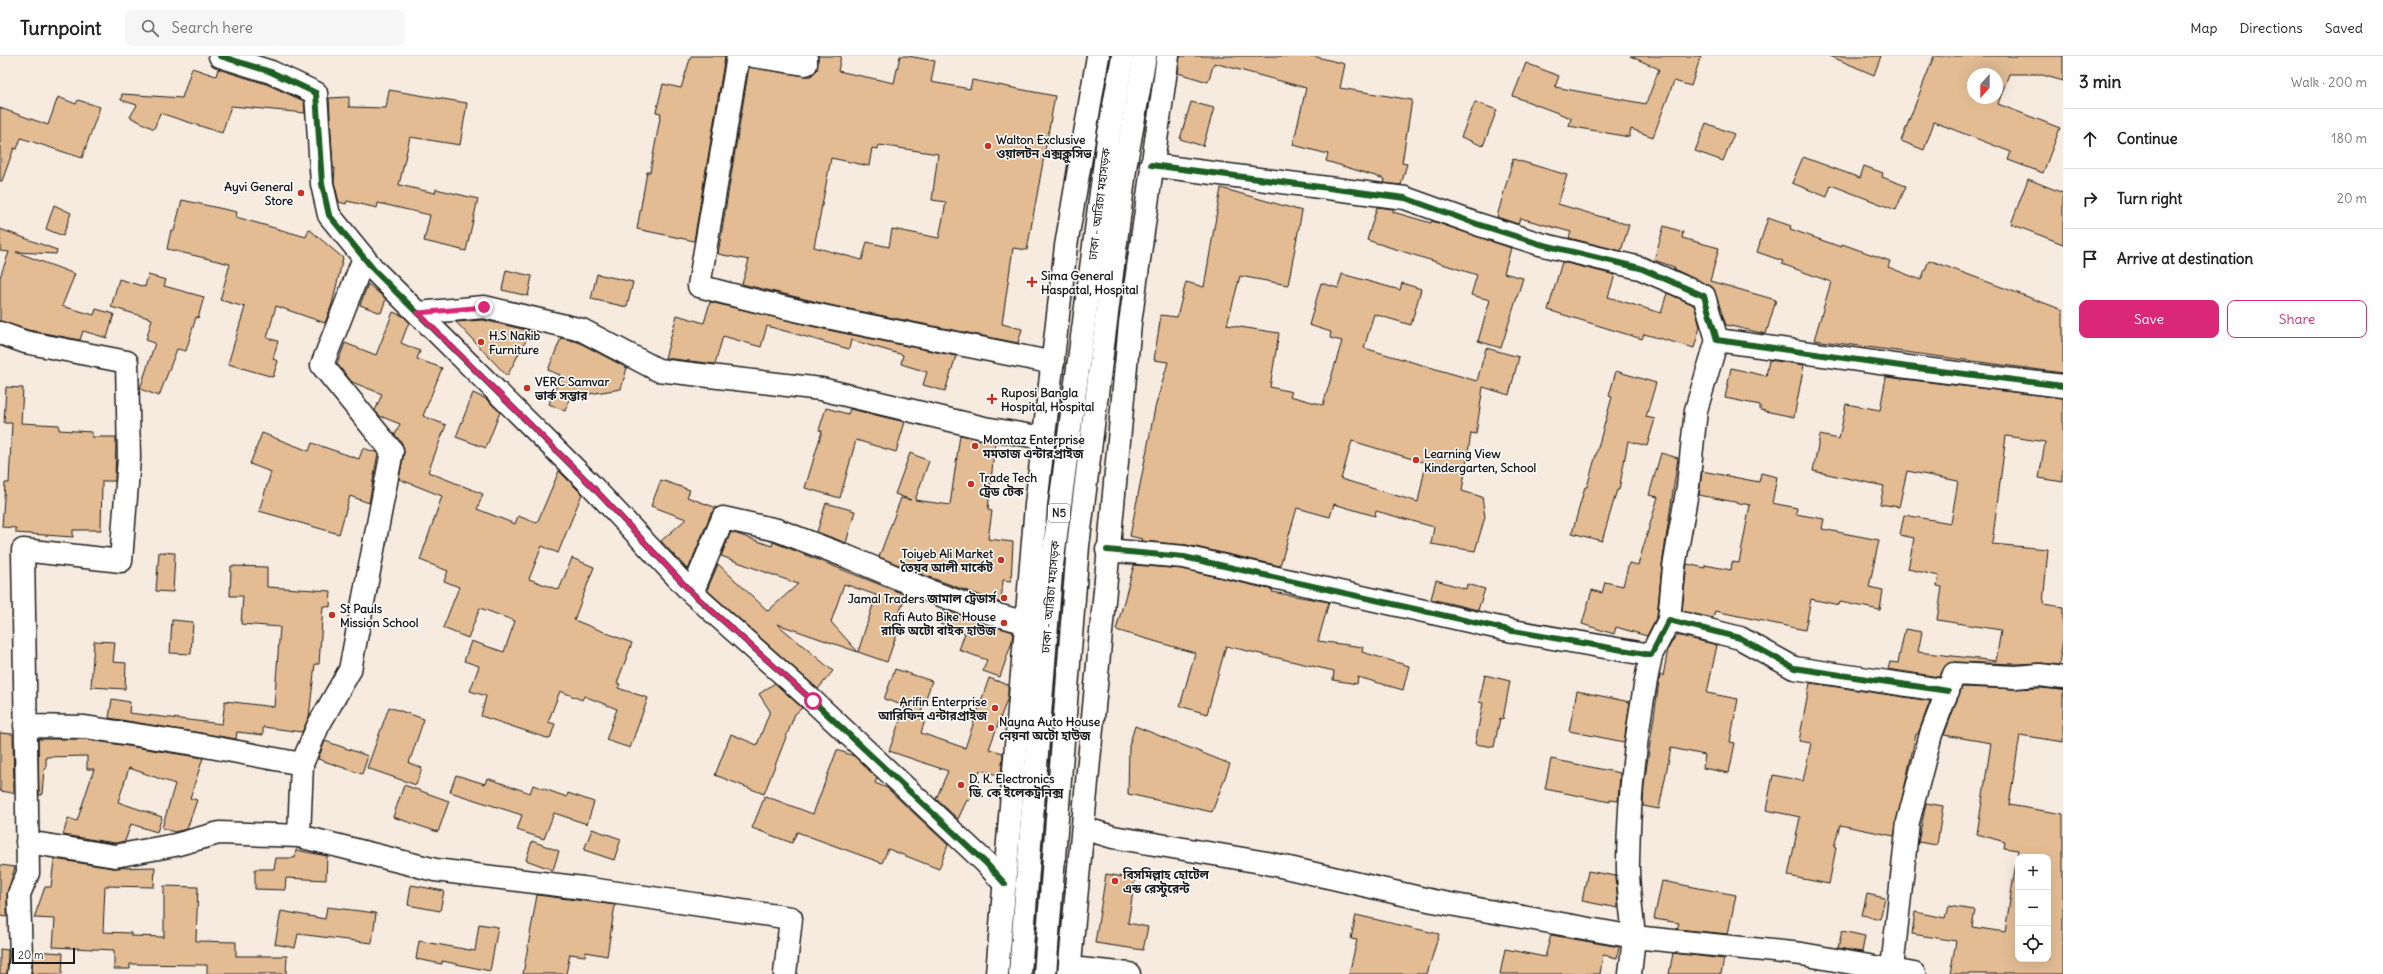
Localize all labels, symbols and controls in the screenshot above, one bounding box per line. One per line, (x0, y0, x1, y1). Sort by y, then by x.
search box (125, 10, 405, 46)
text: Turnpoint (20, 16, 101, 40)
icon: search (139, 17, 161, 39)
text: Search here (171, 18, 253, 37)
text: Map (2190, 19, 2217, 37)
text: Directions (2239, 19, 2303, 37)
text: Saved (2325, 19, 2363, 37)
north arrow (1967, 68, 2003, 104)
text: 3 min (2079, 71, 2121, 93)
text: Walk · 200 m (2291, 74, 2367, 91)
icon: ahead (2079, 128, 2101, 150)
text: Continue (2117, 129, 2178, 148)
text: 180 m (2331, 130, 2367, 147)
place label: Walton Exclusive ওয়ালটন এক্সক্লুসিভ (996, 132, 1092, 164)
marker: Walton Exclusive ওয়ালটন এক্সক্লুসিভ (983, 141, 993, 151)
street label: ঢাকা - আরিচা মহাসড়ক (1085, 147, 1113, 262)
place label: Ayvi General Store (224, 179, 294, 208)
marker: Ayvi General Store (296, 188, 306, 198)
icon: right (2079, 188, 2101, 210)
text: Turn right (2117, 189, 2182, 208)
text: 20 m (2337, 190, 2367, 207)
icon: arrive (2079, 248, 2101, 270)
text: Arrive at destination (2117, 249, 2253, 268)
place label: Sima General Haspatal, Hospital (1041, 268, 1139, 298)
marker: Sima General Haspatal, Hospital (1026, 276, 1038, 288)
route end (475, 298, 493, 316)
button: Save (2079, 300, 2219, 338)
button: Share (2227, 300, 2367, 338)
place label: H.S Nakib Furniture (489, 328, 540, 357)
marker: H.S Nakib Furniture (476, 337, 486, 347)
place label: VERC Samvar ভার্ক সম্ভার (534, 374, 609, 403)
marker: VERC Samvar ভার্ক সম্ভার (522, 383, 532, 393)
place label: Ruposi Bangla Hospital, Hospital (1001, 385, 1095, 415)
marker: Ruposi Bangla Hospital, Hospital (986, 393, 998, 405)
place label: Momtaz Enterprise মমতাজ এন্টারপ্রাইজ (982, 432, 1085, 461)
marker: Momtaz Enterprise মমতাজ এন্টারপ্রাইজ (970, 441, 980, 451)
place label: Learning View Kindergarten, School (1424, 446, 1537, 476)
marker: Learning View Kindergarten, School (1411, 455, 1421, 465)
place label: Trade Tech ট্রেড টেক (979, 470, 1037, 499)
marker: Trade Tech ট্রেড টেক (966, 479, 976, 489)
road number: N5 (1048, 504, 1070, 522)
street label: ঢাকা - আরিচা মহাসড়ক (1038, 540, 1062, 655)
place label: Toiyeb Ali Market তৈয়ব আলী মার্কেট (899, 546, 994, 575)
marker: Toiyeb Ali Market তৈয়ব আলী মার্কেট (996, 555, 1006, 565)
place label: Jamal Traders জামাল ট্রেডার্স (848, 590, 997, 606)
marker: Jamal Traders জামাল ট্রেডার্স (999, 593, 1009, 603)
place label: St Pauls Mission School (340, 601, 419, 630)
place label: Rafi Auto Bike House রাফি অটো বাইক হাউজ (880, 609, 997, 638)
marker: St Pauls Mission School (327, 610, 337, 620)
marker: Rafi Auto Bike House রাফি অটো বাইক হাউজ (999, 618, 1009, 628)
route start (804, 692, 822, 710)
place label: Arifin Enterprise আরিফিন এন্টারপ্রাইজ (877, 694, 988, 723)
marker: Arifin Enterprise আরিফিন এন্টারপ্রাইজ (990, 703, 1000, 713)
place label: Nayna Auto House নেয়না অটো হাউজ (999, 714, 1101, 743)
marker: Nayna Auto House নেয়না অটো হাউজ (986, 723, 996, 733)
place label: D. K. Electronics ডি. কে ইলেকট্রনিক্স (968, 771, 1064, 800)
marker: D. K. Electronics ডি. কে ইলেকট্রনিক্স (956, 780, 966, 790)
map controls (2015, 854, 2051, 962)
button: + (2015, 854, 2051, 890)
place label: বিসমিল্লাহ হোটেল এন্ড রেস্টুরেন্ট (1122, 867, 1210, 897)
marker: বিসমিল্লাহ হোটেল এন্ড রেস্টুরেন্ট (1110, 876, 1120, 886)
button: − (2015, 890, 2051, 926)
button: locate (2015, 926, 2051, 962)
scale bar (12, 946, 75, 965)
text: 20 m (18, 948, 44, 962)

